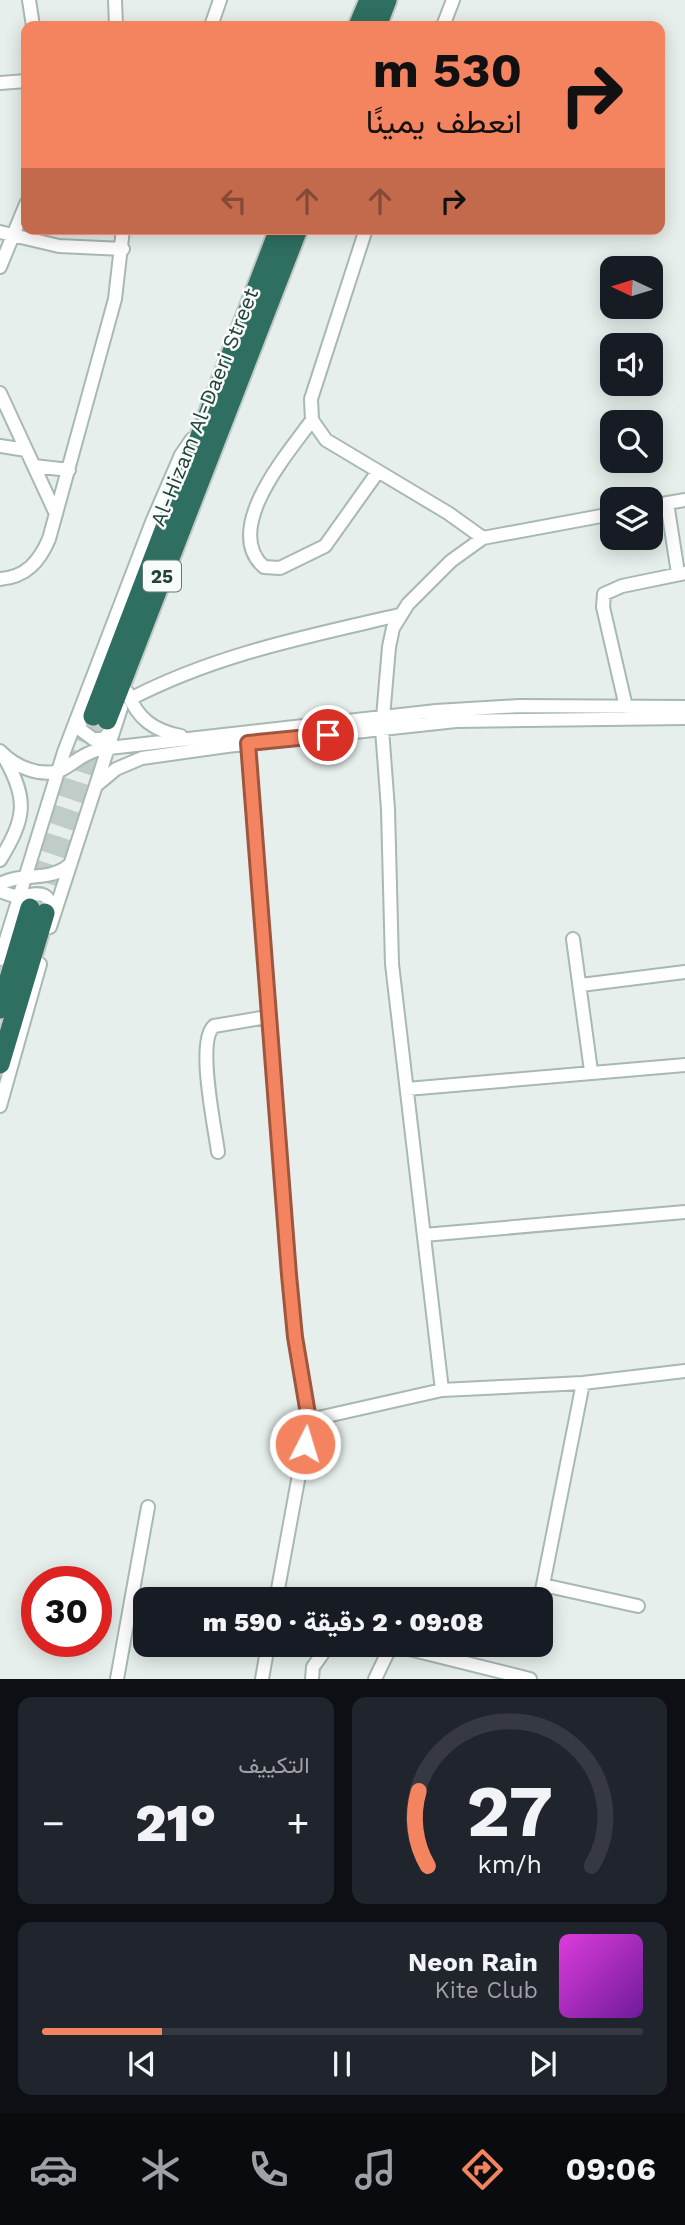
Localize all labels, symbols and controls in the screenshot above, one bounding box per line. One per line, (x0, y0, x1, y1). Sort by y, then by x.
text: 530 m (373, 41, 522, 99)
icon: right (546, 49, 637, 140)
text: انعطف يمينًا (366, 103, 522, 141)
icon: left (215, 182, 253, 220)
icon: ahead (288, 182, 326, 220)
icon: ahead (361, 182, 399, 220)
icon: right (434, 182, 472, 220)
north arrow (600, 256, 663, 318)
map controls (600, 256, 663, 550)
street label: Al-Hizam Al-Daeri Street (145, 284, 263, 530)
button: sound (600, 333, 663, 396)
button: search (600, 410, 663, 473)
button: layers (600, 487, 663, 550)
road number: 25 (143, 561, 181, 592)
pin (298, 705, 358, 765)
icon: arrive (309, 716, 347, 754)
position arrow (268, 1407, 342, 1481)
speed limit sign: 30 (21, 1566, 112, 1657)
text: 09:08 · 2 دقيقة · 590 m (203, 1607, 483, 1637)
text: التكييف (238, 1752, 310, 1779)
text: 27 (466, 1769, 552, 1855)
text: 21° (135, 1793, 216, 1854)
text: − (42, 1801, 65, 1845)
text: + (287, 1801, 310, 1845)
text: km/h (477, 1850, 541, 1879)
text: Neon Rain (408, 1947, 538, 1977)
text: Kite Club (435, 1977, 538, 2004)
icon: previous (123, 2045, 161, 2083)
icon: pause (323, 2045, 361, 2083)
icon: next (524, 2045, 562, 2083)
icon: car (29, 2145, 78, 2194)
icon: climate (136, 2145, 185, 2194)
icon: phone (244, 2145, 293, 2194)
icon: music (351, 2145, 400, 2194)
icon: directions (458, 2145, 507, 2194)
text: 09:06 (566, 2150, 656, 2188)

